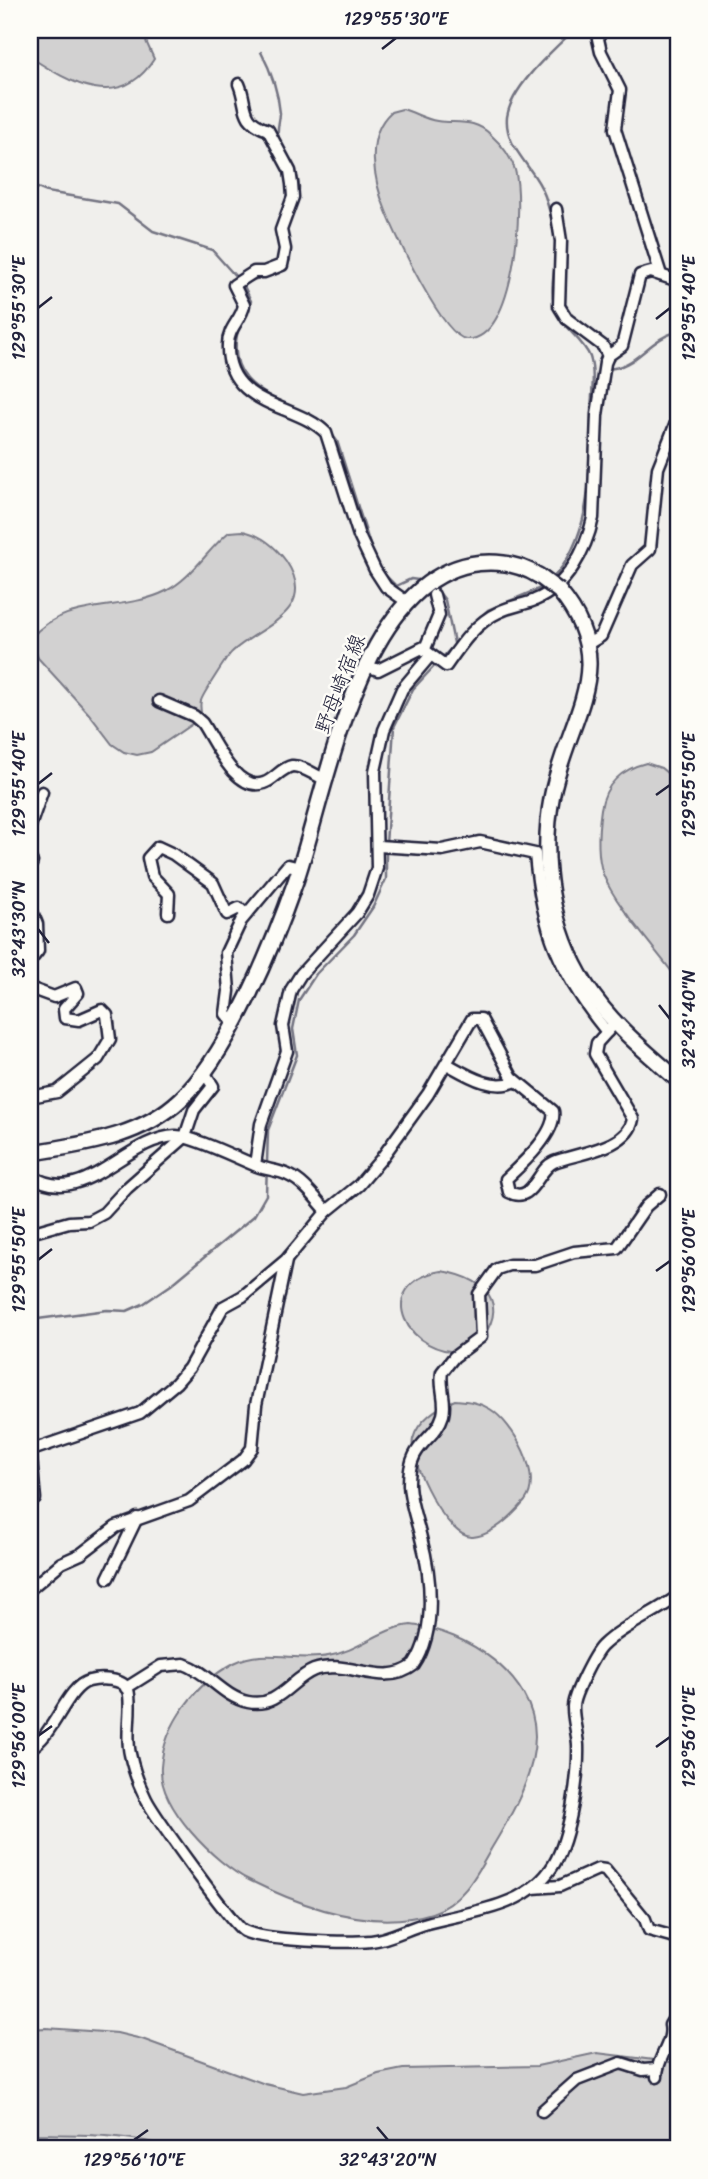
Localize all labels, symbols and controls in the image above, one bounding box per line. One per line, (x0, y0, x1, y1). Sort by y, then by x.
text: 129°55'30"E (344, 3, 449, 35)
text: 129°55'40"E (673, 254, 705, 361)
text: 129°55'30"E (3, 255, 35, 360)
street label: 野母崎宿線 (303, 628, 377, 740)
text: 129°55'40"E (3, 730, 35, 837)
text: 129°55'50"E (673, 731, 705, 838)
text: 32°43'30"N (3, 880, 35, 978)
text: 32°43'40"N (673, 969, 705, 1068)
text: 129°55'50"E (3, 1206, 35, 1313)
text: 129°56'00"E (673, 1207, 705, 1314)
text: 129°56'00"E (3, 1682, 35, 1789)
text: 129°56'10"E (673, 1685, 705, 1788)
text: 129°56'10"E (83, 2144, 186, 2176)
text: 32°43'20"N (339, 2144, 437, 2176)

